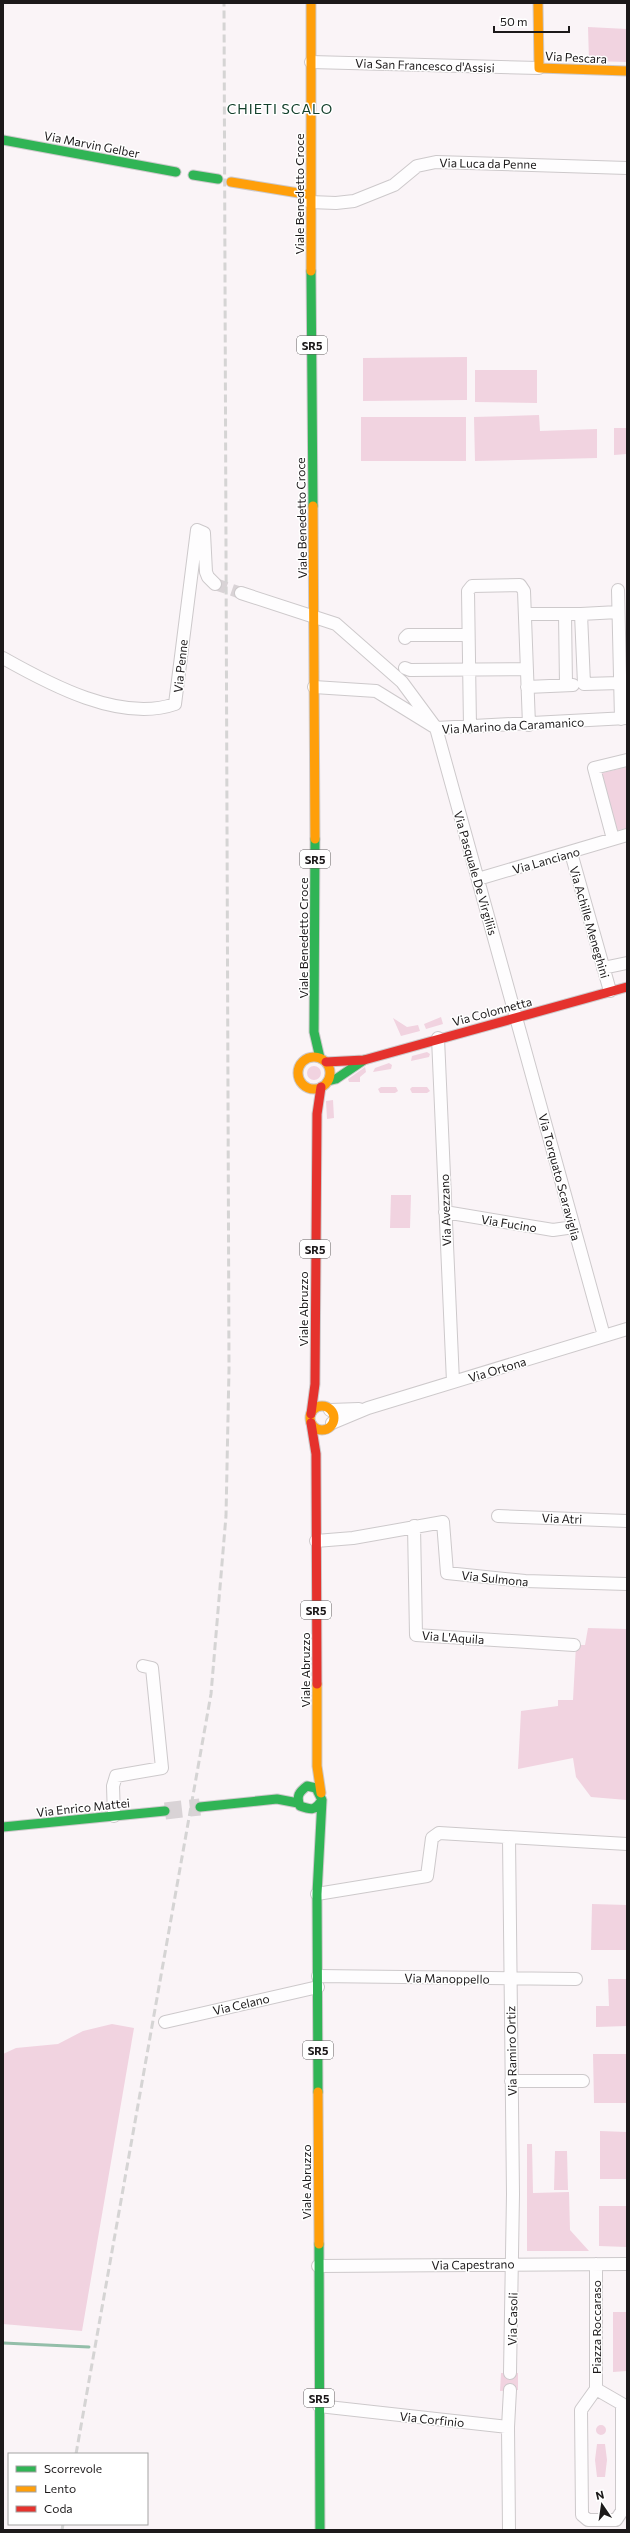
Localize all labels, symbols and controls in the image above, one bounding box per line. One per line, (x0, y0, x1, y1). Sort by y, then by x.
scale bar (494, 8, 569, 34)
text: 50 m (500, 14, 528, 28)
street label: Via Pescara (545, 48, 607, 66)
street label: Via San Francesco d'Assisi (355, 56, 495, 74)
district label: CHIETI SCALO (227, 100, 333, 117)
street label: Via Marvin Gelber (43, 128, 141, 160)
street label: Viale Benedetto Croce (292, 133, 306, 255)
street label: Via Luca da Penne (439, 155, 537, 171)
road number: SR5 (297, 336, 327, 354)
street label: Viale Benedetto Croce (293, 457, 309, 579)
street label: Via Penne (170, 639, 190, 693)
street label: Via Marino da Caramanico (441, 714, 585, 736)
street label: Via Pasquale De Virgiliis (452, 809, 500, 937)
street label: Via Lanciano (511, 844, 581, 876)
road number: SR5 (300, 850, 330, 868)
street label: Via Achille Meneghini (567, 864, 613, 980)
street label: Viale Benedetto Croce (296, 877, 310, 999)
street label: Via Colonnetta (451, 994, 533, 1028)
street label: Via Torquato Scaraviglia (536, 1112, 584, 1242)
street label: Via Avezzano (437, 1174, 453, 1246)
street label: Via Fucino (480, 1212, 538, 1234)
road number: SR5 (300, 1240, 330, 1258)
street label: Viale Abruzzo (296, 1271, 310, 1347)
street label: Via Ortona (466, 1354, 528, 1384)
street label: Via Atri (542, 1510, 582, 1526)
street label: Via Sulmona (461, 1568, 529, 1588)
road number: SR5 (301, 1601, 331, 1619)
street label: Via L'Aquila (421, 1628, 485, 1646)
street label: Viale Abruzzo (298, 1632, 312, 1708)
street label: Via Enrico Mattei (36, 1795, 130, 1819)
street label: Via Manoppello (404, 1970, 490, 1986)
street label: Via Celano (211, 1991, 271, 2017)
street label: Via Ramiro Ortiz (503, 2006, 519, 2096)
road number: SR5 (303, 2041, 333, 2059)
street label: Viale Abruzzo (299, 2144, 313, 2220)
street label: Via Capestrano (431, 2256, 515, 2272)
street label: Piazza Roccaraso (589, 2280, 603, 2374)
street label: Via Casoli (505, 2292, 519, 2346)
road number: SR5 (304, 2389, 334, 2407)
street label: Via Corfinio (399, 2409, 465, 2429)
legend (8, 2453, 148, 2525)
text: Scorrevole (44, 2461, 102, 2475)
text: Lento (44, 2481, 76, 2495)
north arrow (582, 2485, 622, 2525)
text: N (594, 2488, 605, 2502)
text: Coda (44, 2501, 73, 2515)

